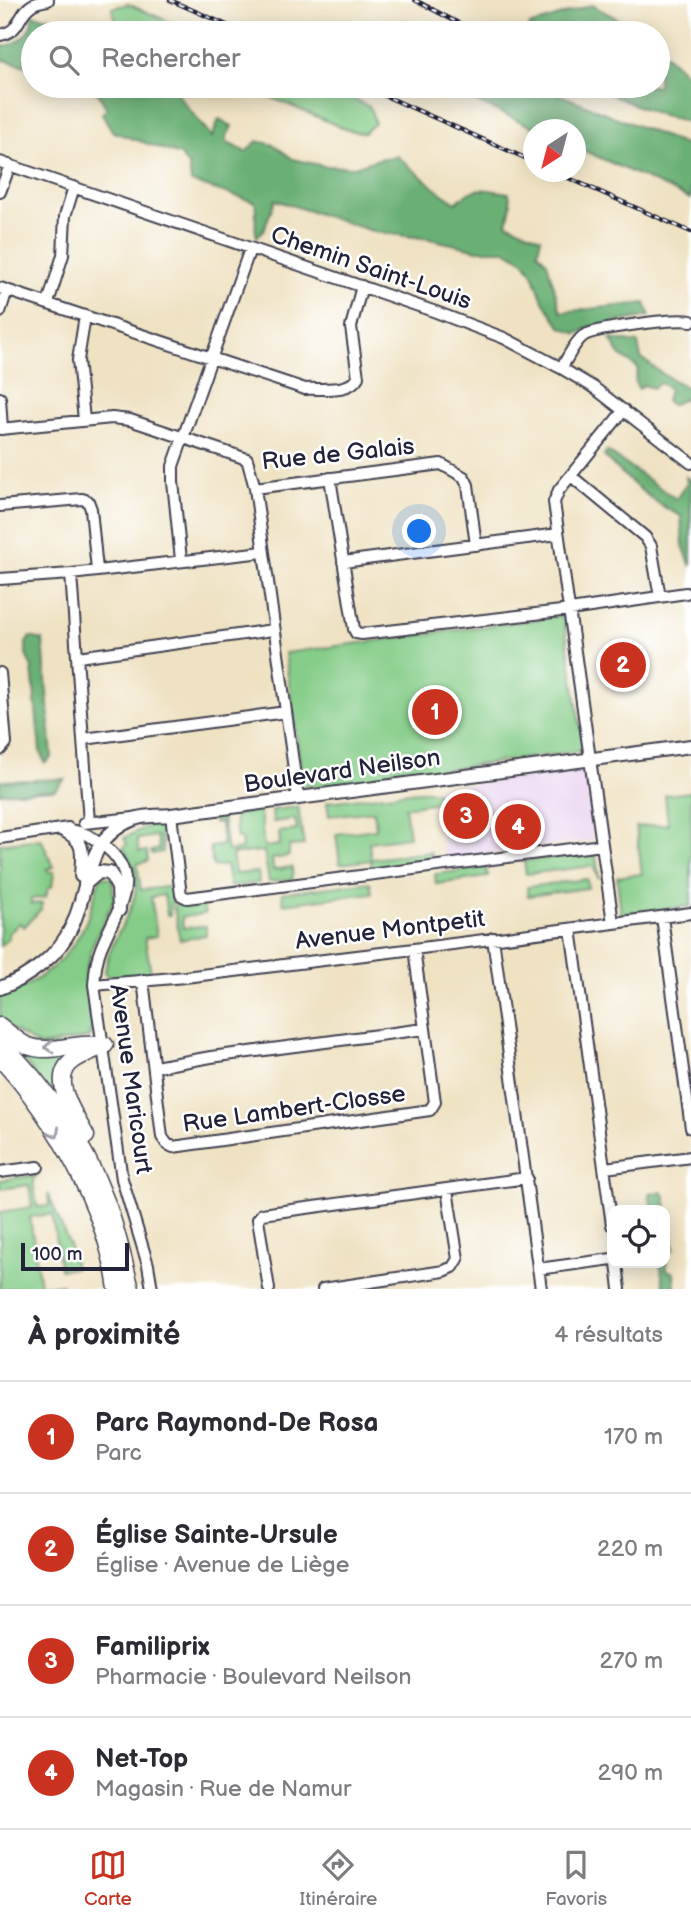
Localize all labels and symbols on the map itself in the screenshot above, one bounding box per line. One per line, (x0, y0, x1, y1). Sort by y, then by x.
north arrow (523, 119, 586, 182)
street label: Chemin Saint-Louis (267, 220, 475, 316)
street label: Rue de Galais (260, 432, 416, 476)
your location (402, 514, 436, 548)
pin: 2 (600, 639, 646, 691)
pin: 1 (412, 686, 458, 738)
street label: Boulevard Neilson (242, 743, 442, 799)
pin: 3 (443, 790, 489, 842)
pin: 4 (495, 801, 541, 853)
street label: Avenue Montpetit (294, 904, 487, 956)
street label: Avenue Maricourt (103, 982, 159, 1176)
one-way arrow (43, 1040, 54, 1055)
street label: Rue Lambert-Closse (181, 1079, 407, 1139)
one-way arrow (47, 1125, 60, 1138)
scale bar (21, 1240, 130, 1272)

